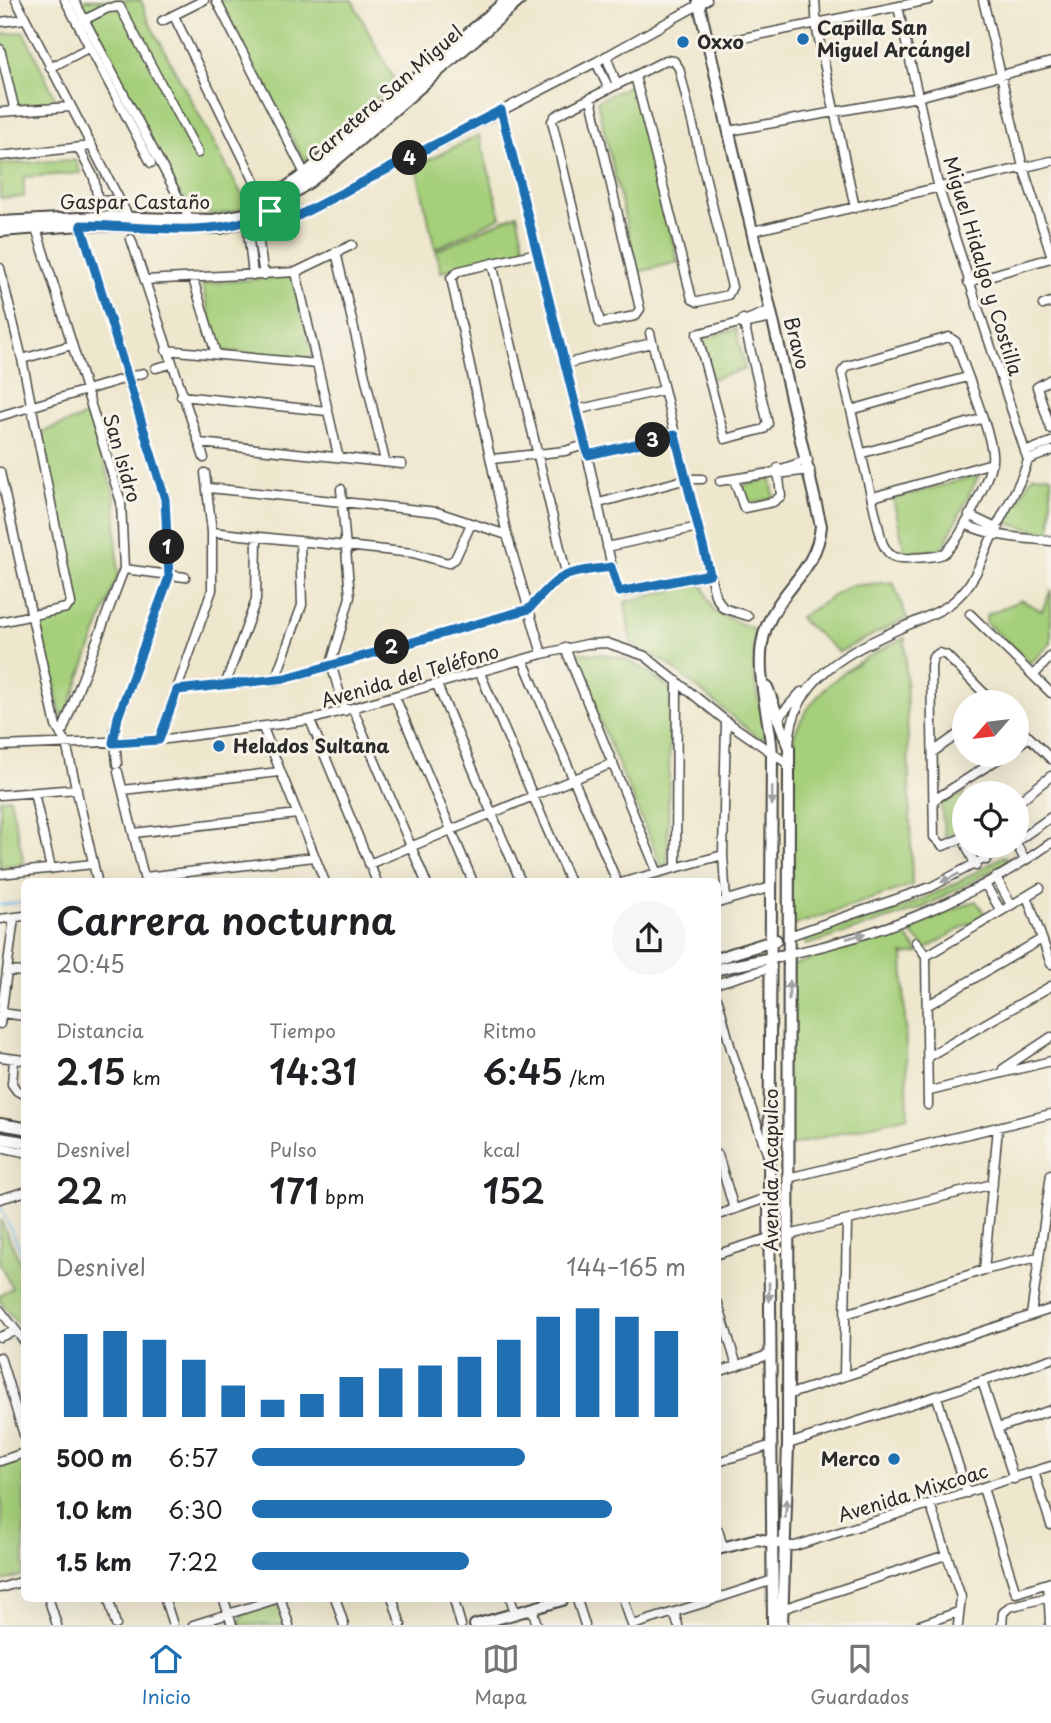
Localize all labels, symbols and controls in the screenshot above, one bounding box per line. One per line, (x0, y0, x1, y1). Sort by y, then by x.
place label: Capilla San Miguel Arcángel (817, 13, 970, 63)
street label: Carretera San Miguel (301, 18, 468, 169)
place label: Oxxo (697, 27, 744, 55)
marker: Capilla San Miguel Arcángel (795, 31, 811, 47)
marker: Oxxo (675, 34, 691, 50)
pin: 4 (392, 140, 428, 176)
text: 4 (403, 143, 416, 171)
street label: Miguel Hidalgo y Costilla (937, 153, 1031, 379)
pin (240, 181, 300, 241)
street label: Gaspar Castaño (60, 187, 210, 215)
icon: arrive (251, 192, 289, 230)
street label: Bravo (778, 314, 818, 372)
street label: San Isidro (97, 410, 149, 505)
pin: 3 (636, 422, 670, 458)
text: 3 (646, 425, 659, 453)
pin: 1 (150, 530, 184, 564)
text: 1 (162, 532, 171, 560)
pin: 2 (374, 630, 410, 664)
text: 2 (385, 632, 398, 660)
street label: Avenida del Teléfono (317, 636, 502, 714)
north arrow (952, 690, 1029, 766)
map controls (952, 690, 1029, 858)
place label: Helados Sultana (233, 731, 390, 759)
marker: Helados Sultana (211, 738, 227, 754)
button: locate (952, 781, 1029, 858)
one-way arrow (766, 785, 778, 807)
one-way arrow (940, 872, 960, 884)
text: Carrera nocturna (56, 891, 396, 948)
button: share (612, 901, 686, 975)
one-way arrow (845, 931, 866, 941)
text: 20:45 (56, 946, 125, 981)
one-way arrow (783, 979, 795, 1001)
text: Distancia (56, 1016, 144, 1044)
text: Tiempo (269, 1016, 336, 1044)
text: Ritmo (483, 1016, 536, 1044)
text: 2.15 (56, 1044, 126, 1097)
text: 14:31 (269, 1044, 357, 1097)
text: 6:45 (483, 1044, 563, 1097)
text: km (126, 1063, 161, 1091)
text: /km (563, 1063, 606, 1091)
street label: Avenida Acapulco (756, 1089, 784, 1251)
text: Desnivel (56, 1135, 130, 1163)
text: Pulso (269, 1135, 317, 1163)
text: kcal (483, 1135, 521, 1163)
text: 22 (56, 1163, 103, 1216)
text: 171 (269, 1163, 319, 1216)
text: 152 (483, 1163, 545, 1216)
text: m (103, 1182, 127, 1210)
text: bpm (319, 1182, 364, 1210)
text: Desnivel (56, 1249, 146, 1284)
text: 144–165 m (566, 1249, 686, 1284)
one-way arrow (763, 1282, 775, 1304)
text: 500 m (56, 1440, 133, 1475)
text: 6:57 (168, 1440, 218, 1475)
place label: Merco (821, 1444, 880, 1472)
marker: Merco (886, 1451, 902, 1467)
street label: Avenida Mixcoac (834, 1456, 991, 1528)
text: 1.0 km (56, 1492, 133, 1527)
text: 6:30 (168, 1492, 223, 1527)
one-way arrow (781, 1497, 792, 1519)
text: 1.5 km (56, 1544, 132, 1579)
text: 7:22 (168, 1544, 218, 1579)
tab: Inicio (142, 1640, 191, 1710)
tab: Mapa (474, 1640, 527, 1710)
tab: Guardados (810, 1640, 909, 1710)

